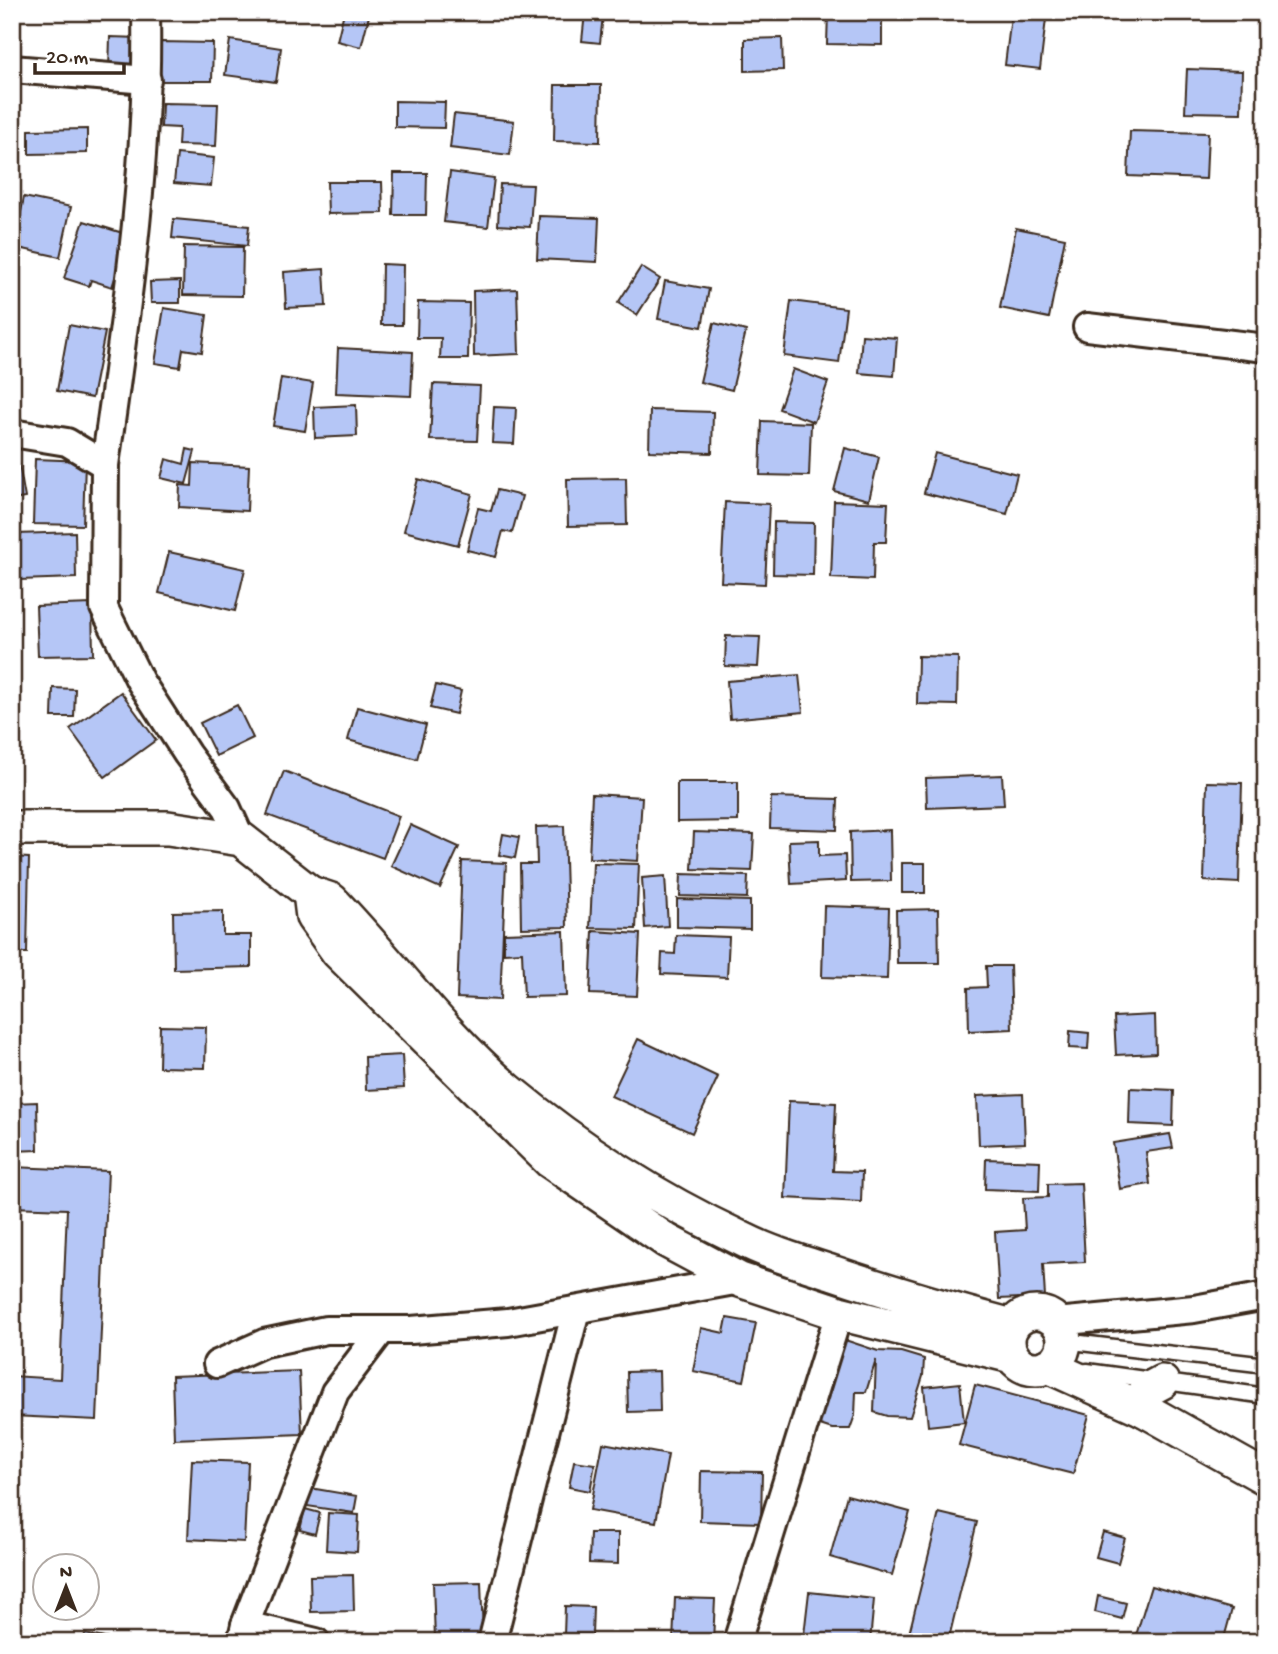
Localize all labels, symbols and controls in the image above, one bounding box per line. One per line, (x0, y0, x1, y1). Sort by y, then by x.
scale bar (35, 32, 124, 76)
text: 20 m (46, 47, 88, 72)
north arrow (32, 1552, 102, 1622)
text: N (60, 1562, 72, 1585)

